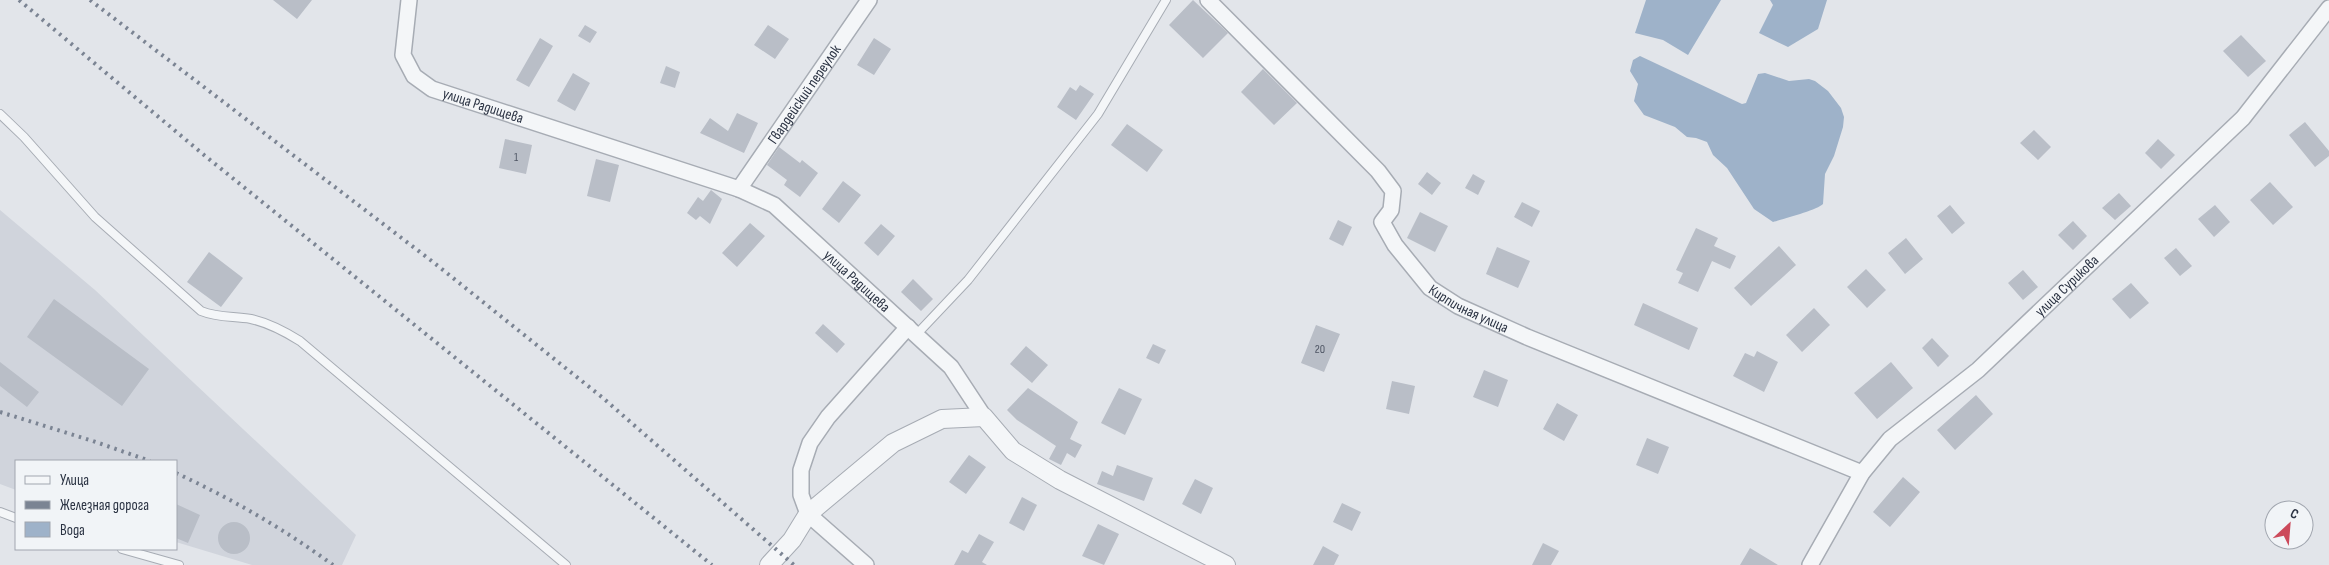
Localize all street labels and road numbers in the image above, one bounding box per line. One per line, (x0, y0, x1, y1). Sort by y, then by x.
street label: Гвардейский переулок (763, 41, 845, 148)
street label: улица Радищева (440, 84, 526, 128)
street label: улица Радищева (820, 246, 894, 316)
street label: улица Сурикова (2031, 251, 2103, 320)
street label: Кирпичная улица (1425, 280, 1512, 337)

